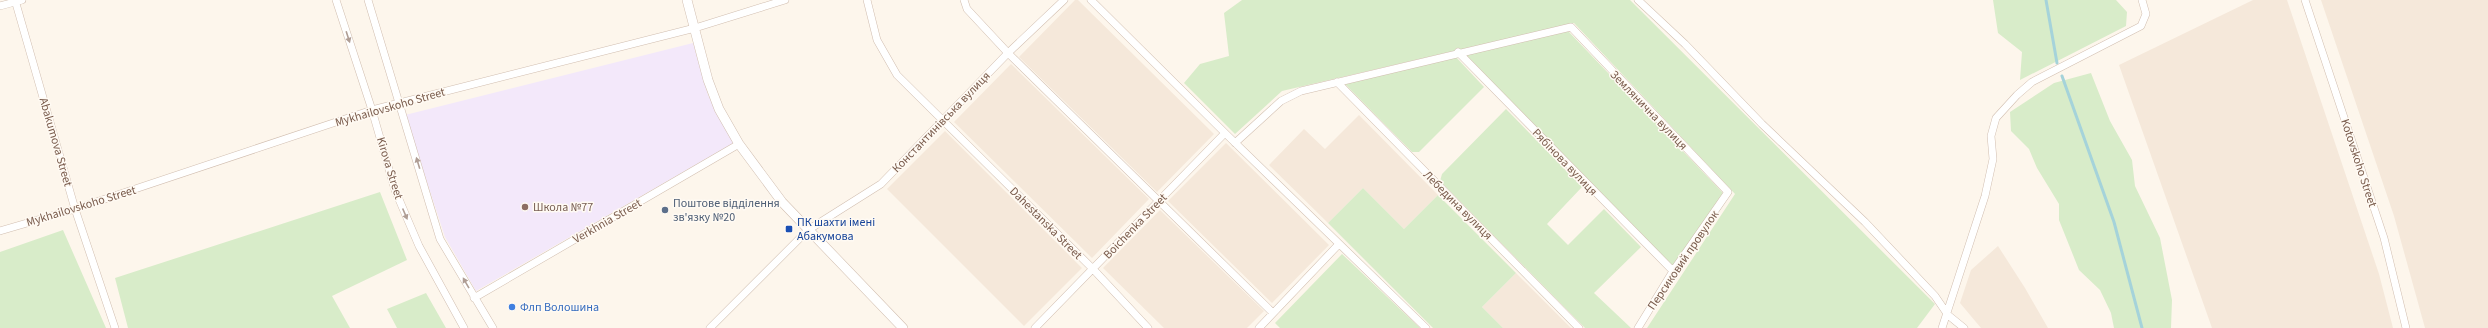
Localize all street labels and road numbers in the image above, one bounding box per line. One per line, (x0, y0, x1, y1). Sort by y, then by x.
street label: Землянична вулиця (1606, 67, 1691, 154)
street label: Константинівська вулиця (888, 68, 994, 177)
street label: Mykhailovskoho Street (333, 84, 447, 131)
street label: Abakumova Street (35, 96, 76, 189)
street label: Kotovskoho Street (2336, 117, 2381, 209)
street label: Рябінова вулиця (1528, 125, 1601, 200)
street label: Kirova Street (372, 135, 407, 201)
street label: Лебедина вулиця (1419, 167, 1496, 244)
street label: Mykhailovskoho Street (24, 182, 138, 231)
street label: Dahestanska Street (1006, 183, 1086, 263)
street label: Boichenka Street (1100, 190, 1171, 263)
street label: Verkhnia Street (570, 195, 645, 248)
street label: Персиковий провулок (1644, 207, 1723, 314)

